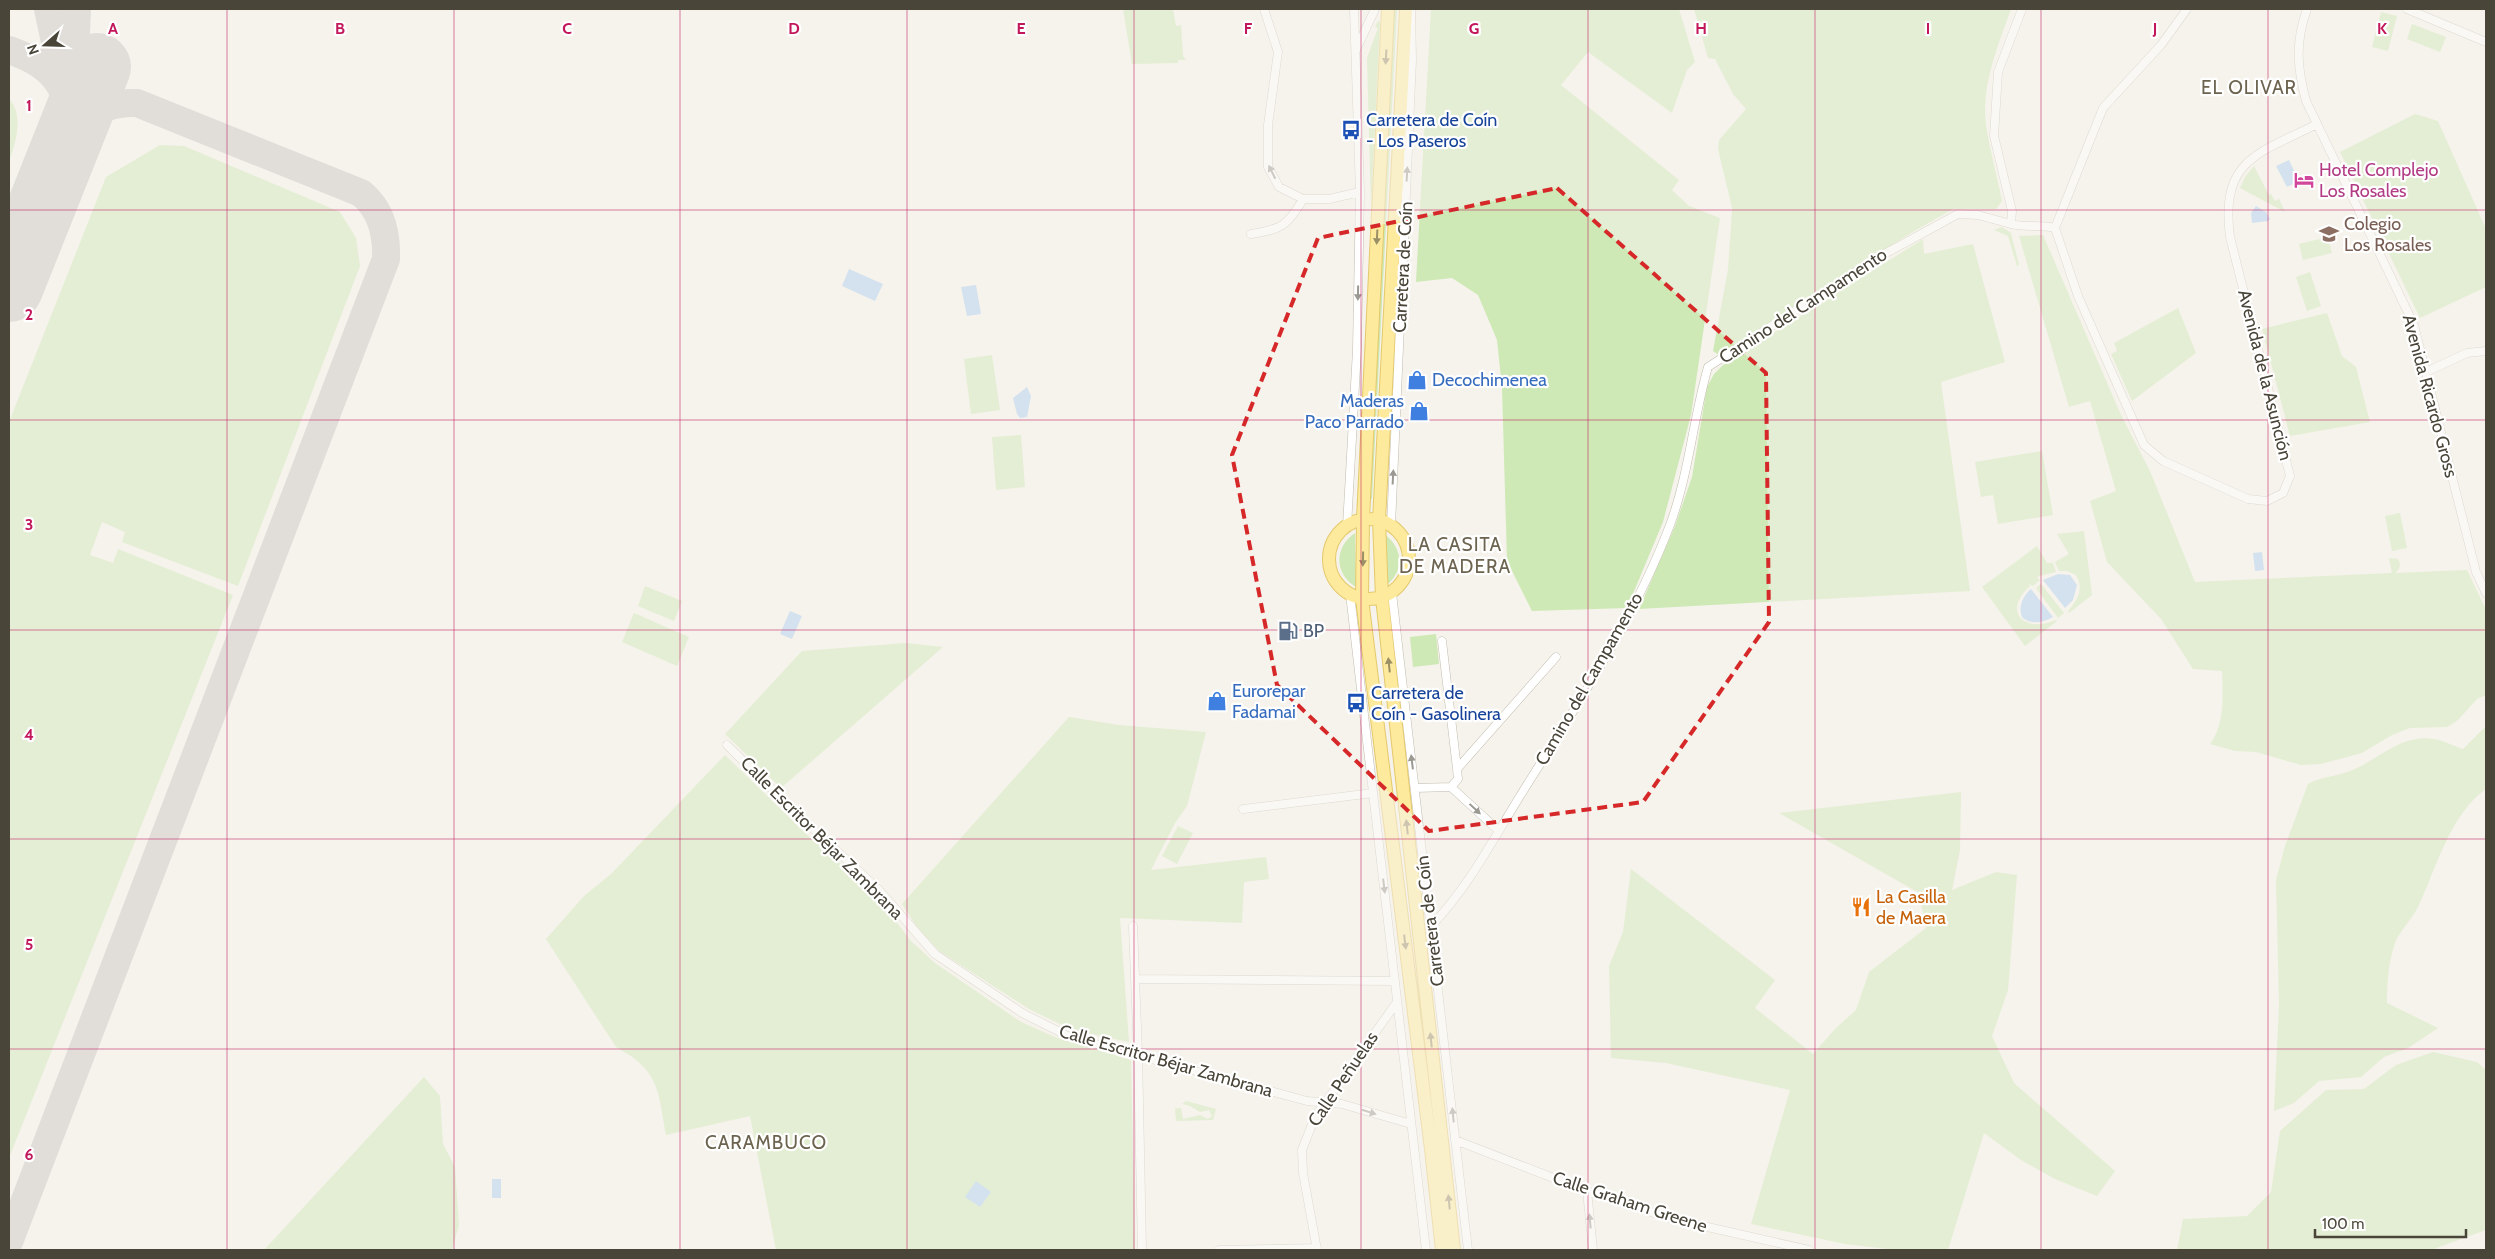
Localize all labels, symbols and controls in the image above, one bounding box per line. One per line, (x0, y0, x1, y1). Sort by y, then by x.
text: A (108, 19, 118, 38)
text: B (335, 19, 345, 38)
text: C (562, 19, 572, 38)
text: D (788, 19, 800, 38)
text: E (1016, 19, 1026, 38)
text: F (1244, 19, 1253, 38)
text: G (1469, 19, 1479, 38)
text: H (1695, 19, 1707, 38)
text: I (1926, 19, 1930, 38)
text: J (2152, 19, 2157, 38)
text: K (2377, 19, 2387, 38)
north arrow (20, 20, 70, 70)
text: N (23, 42, 43, 57)
one-way arrow (1381, 50, 1389, 66)
district label: EL OLIVAR (2201, 76, 2297, 99)
text: 1 (26, 96, 32, 115)
place label: Carretera de Coín - Los Paseros (1366, 109, 1497, 152)
bus stop icon: Carretera de Coín - Los Paseros (1340, 119, 1362, 141)
place label: Hotel Complejo Los Rosales (2319, 159, 2438, 202)
one-way arrow (1268, 165, 1276, 180)
one-way arrow (1403, 166, 1411, 182)
hotel icon: Hotel Complejo Los Rosales (2293, 169, 2315, 191)
street label: Carretera de Coín (1389, 201, 1417, 333)
place label: Colegio Los Rosales (2344, 213, 2432, 256)
school or university icon: Colegio Los Rosales (2318, 223, 2340, 245)
one-way arrow (1373, 229, 1381, 245)
street label: Camino del Campamento (1715, 243, 1891, 369)
one-way arrow (1354, 285, 1362, 301)
street label: Avenida de la Asunción (2233, 287, 2297, 463)
text: 2 (25, 305, 33, 324)
street label: Avenida Ricardo Gross (2398, 312, 2462, 480)
shop icon: Decochimenea (1406, 369, 1428, 391)
place label: Decochimenea (1432, 369, 1547, 391)
place label: Maderas Paco Parrado (1305, 390, 1404, 433)
shop icon: Maderas Paco Parrado (1408, 400, 1430, 422)
one-way arrow (1390, 468, 1398, 484)
text: 3 (25, 515, 33, 534)
district label: LA CASITA DE MADERA (1399, 533, 1511, 578)
one-way arrow (1359, 551, 1367, 567)
street label: Camino del Campamento (1531, 589, 1648, 769)
fuel station icon: BP (1277, 620, 1299, 642)
place label: BP (1303, 620, 1324, 642)
one-way arrow (1385, 657, 1393, 673)
place label: Eurorepar Fadamai (1232, 680, 1306, 723)
place label: Carretera de Coín - Gasolinera (1371, 682, 1501, 725)
shop icon: Eurorepar Fadamai (1206, 690, 1228, 712)
bus stop icon: Carretera de Coín - Gasolinera (1345, 692, 1367, 714)
text: 4 (24, 725, 34, 744)
street label: Calle Escritor Béjar Zambrana (736, 752, 908, 924)
one-way arrow (1408, 754, 1416, 770)
one-way arrow (1468, 803, 1480, 815)
one-way arrow (1403, 818, 1411, 834)
street label: Carretera de Coín (1411, 854, 1449, 988)
one-way arrow (1380, 878, 1388, 894)
place label: La Casilla de Maera (1876, 886, 1946, 929)
restaurant icon: La Casilla de Maera (1850, 896, 1872, 918)
text: 5 (25, 935, 33, 954)
one-way arrow (1401, 935, 1409, 951)
street label: Calle Escritor Béjar Zambrana (1057, 1020, 1276, 1102)
street label: Calle Peñuelas (1303, 1027, 1383, 1131)
one-way arrow (1427, 1032, 1435, 1048)
one-way arrow (1449, 1107, 1457, 1123)
one-way arrow (1361, 1108, 1376, 1116)
district label: CARAMBUCO (705, 1131, 827, 1154)
text: 6 (25, 1145, 34, 1164)
street label: Calle Graham Greene (1550, 1167, 1710, 1237)
one-way arrow (1445, 1193, 1453, 1209)
scale bar (2315, 1206, 2466, 1238)
one-way arrow (1586, 1212, 1594, 1228)
text: 100 m (2322, 1215, 2364, 1233)

